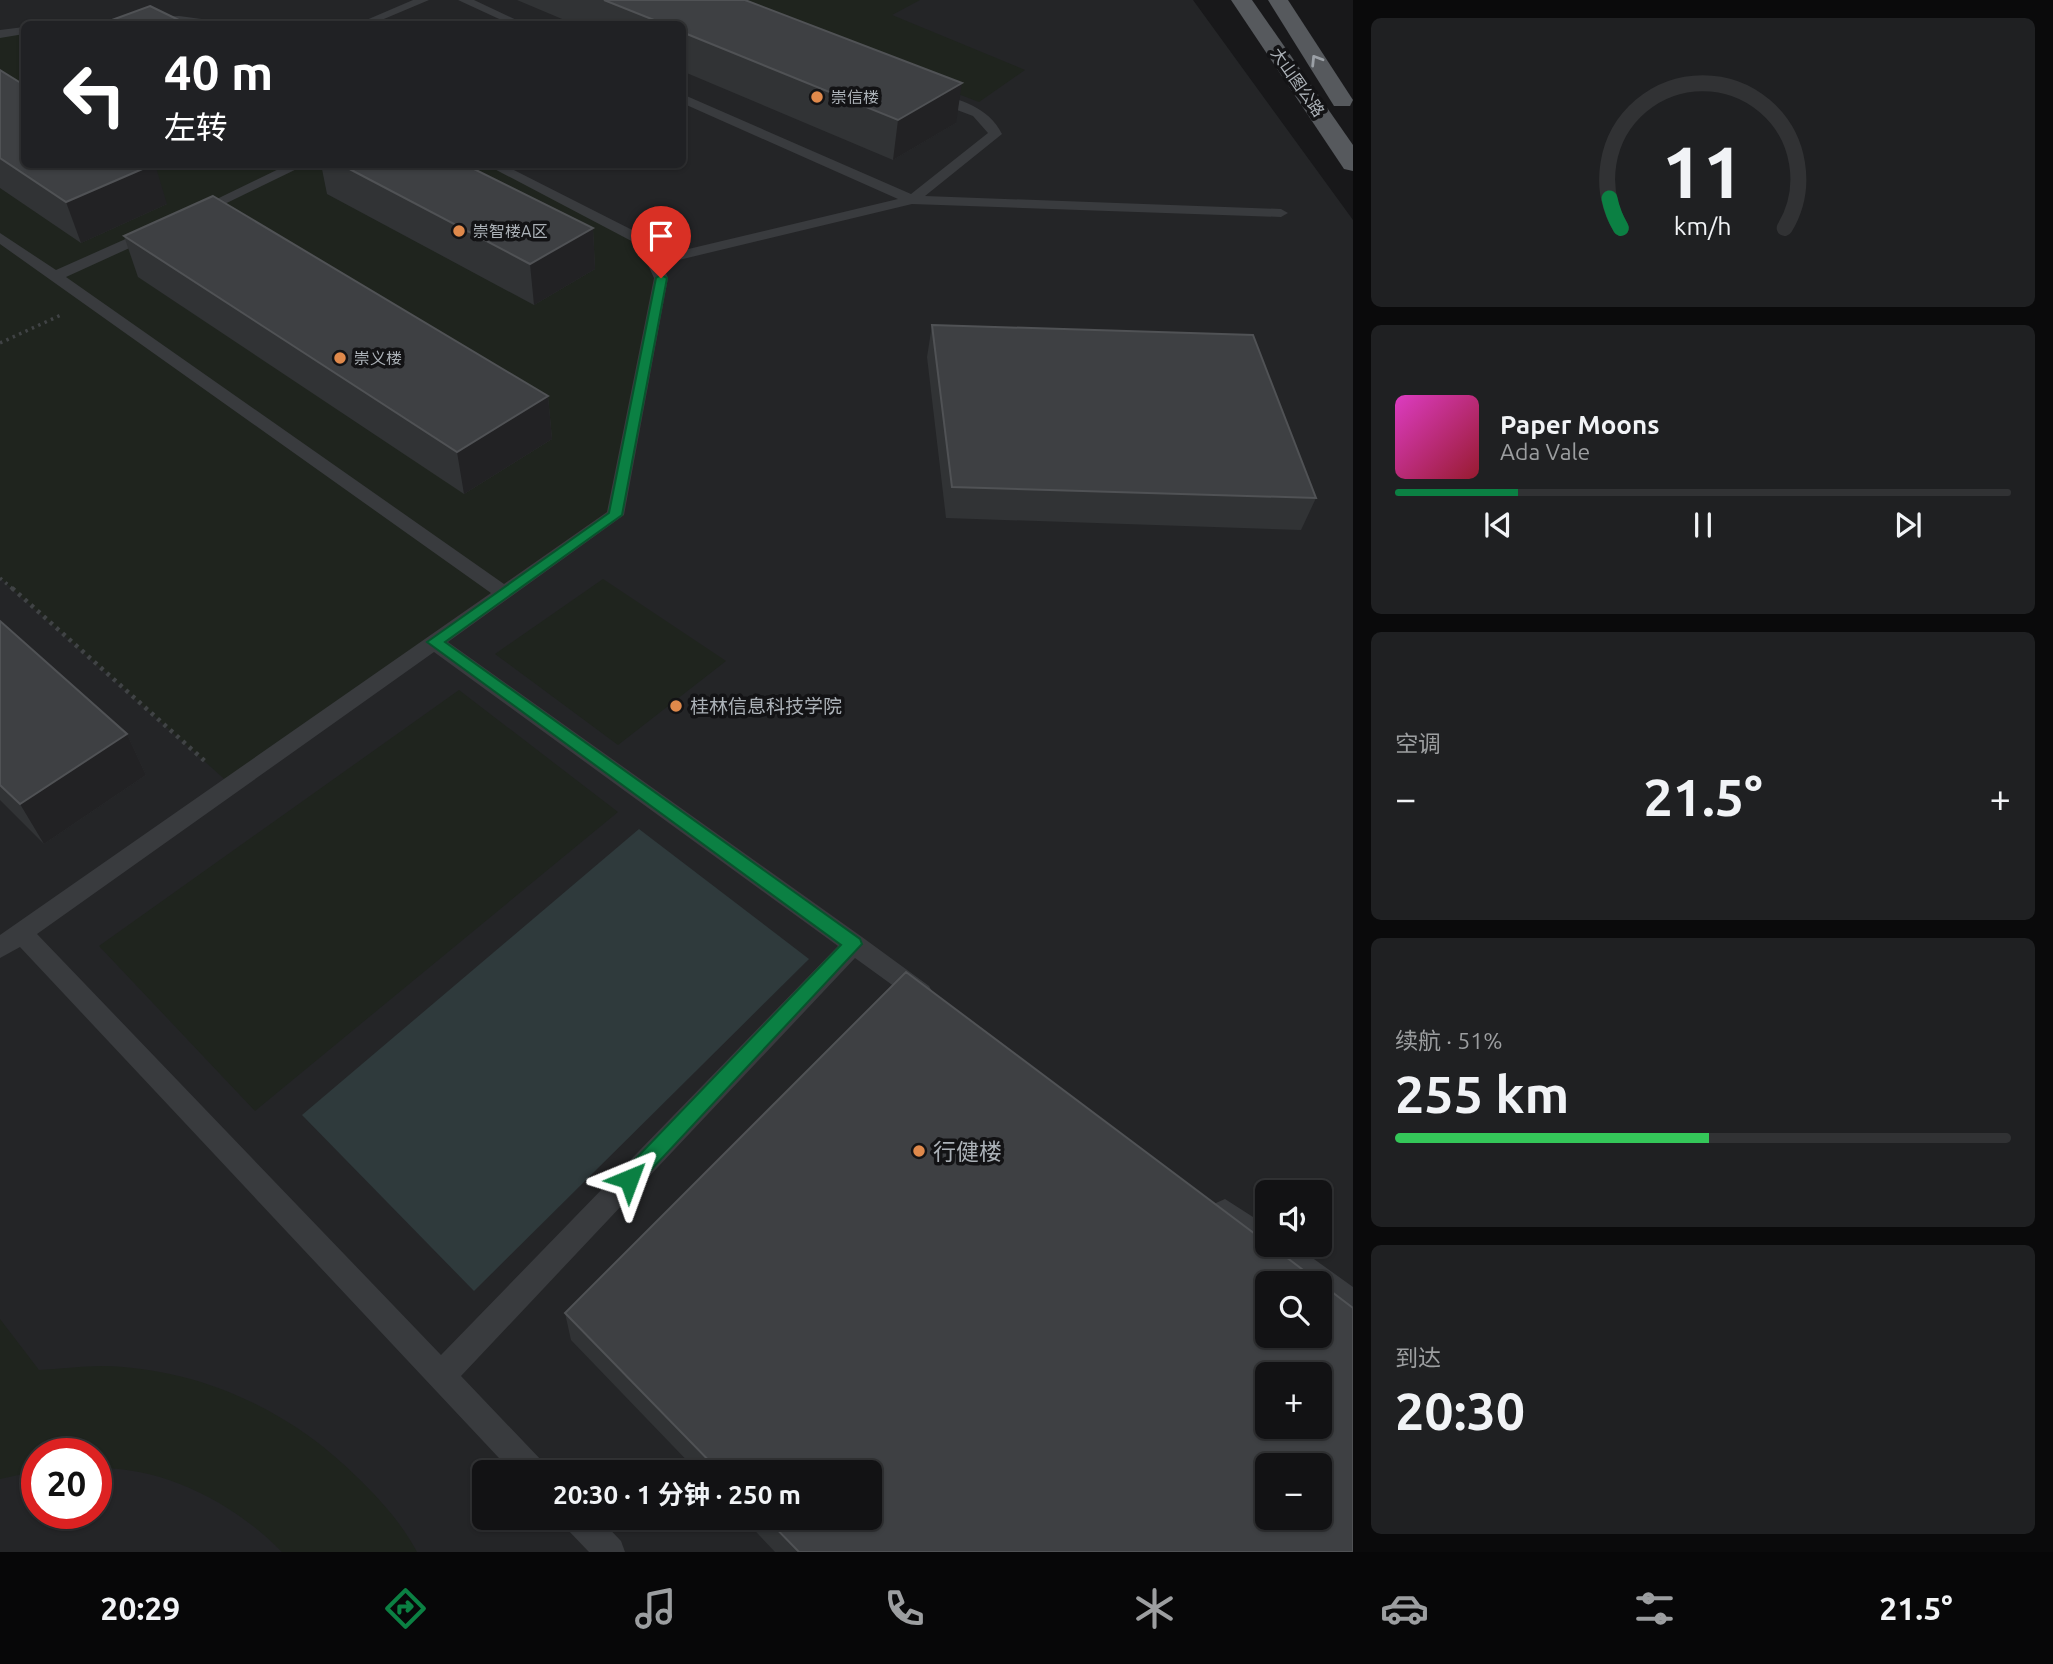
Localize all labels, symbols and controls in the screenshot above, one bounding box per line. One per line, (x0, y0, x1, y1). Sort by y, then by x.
text: 40 m (164, 44, 273, 99)
street label: 大山图公路 (1268, 44, 1328, 120)
icon: left (49, 49, 140, 140)
one-way arrow (1312, 55, 1325, 68)
place label: 崇信楼 (831, 88, 879, 106)
marker: 崇信楼 (809, 89, 825, 105)
text: 左转 (164, 109, 228, 145)
text: 11 (1662, 131, 1744, 213)
pin (631, 206, 691, 278)
text: km/h (1674, 212, 1732, 240)
icon: arrive (642, 217, 680, 255)
place label: 崇智楼A区 (473, 222, 547, 240)
marker: 崇智楼A区 (451, 223, 467, 239)
place label: 崇义楼 (354, 349, 402, 367)
marker: 崇义楼 (332, 350, 348, 366)
text: Paper Moons (1500, 410, 1659, 439)
text: Ada Vale (1500, 439, 1590, 464)
icon: previous (1479, 506, 1517, 544)
icon: pause (1684, 506, 1722, 544)
icon: next (1889, 506, 1927, 544)
place label: 桂林信息科技学院 (690, 695, 842, 717)
marker: 桂林信息科技学院 (668, 698, 684, 714)
text: 空调 (1395, 731, 1441, 756)
text: 21.5° (1643, 768, 1763, 826)
text: − (1395, 777, 1416, 819)
text: + (1990, 777, 2011, 819)
text: 续航 · 51% (1395, 1028, 1502, 1053)
text: 255 km (1395, 1065, 1569, 1123)
place label: 行健楼 (933, 1139, 1002, 1164)
position arrow (592, 1142, 666, 1216)
marker: 行健楼 (911, 1143, 927, 1159)
map controls (1255, 1180, 1332, 1530)
button: sound (1255, 1180, 1332, 1257)
button: search (1255, 1271, 1332, 1348)
text: 到达 (1395, 1345, 1441, 1370)
button: + (1255, 1362, 1332, 1439)
text: 20:30 (1395, 1382, 1525, 1440)
speed limit sign: 20 (21, 1438, 112, 1529)
button: − (1255, 1453, 1332, 1530)
text: 20:30 · 1 分钟 · 250 m (553, 1480, 801, 1509)
icon: directions (381, 1584, 430, 1633)
icon: music (631, 1584, 680, 1633)
icon: phone (880, 1584, 929, 1633)
icon: climate (1130, 1584, 1179, 1633)
icon: car (1380, 1584, 1429, 1633)
icon: filters (1630, 1584, 1679, 1633)
text: 20:29 (100, 1590, 180, 1626)
text: 21.5° (1879, 1590, 1953, 1626)

